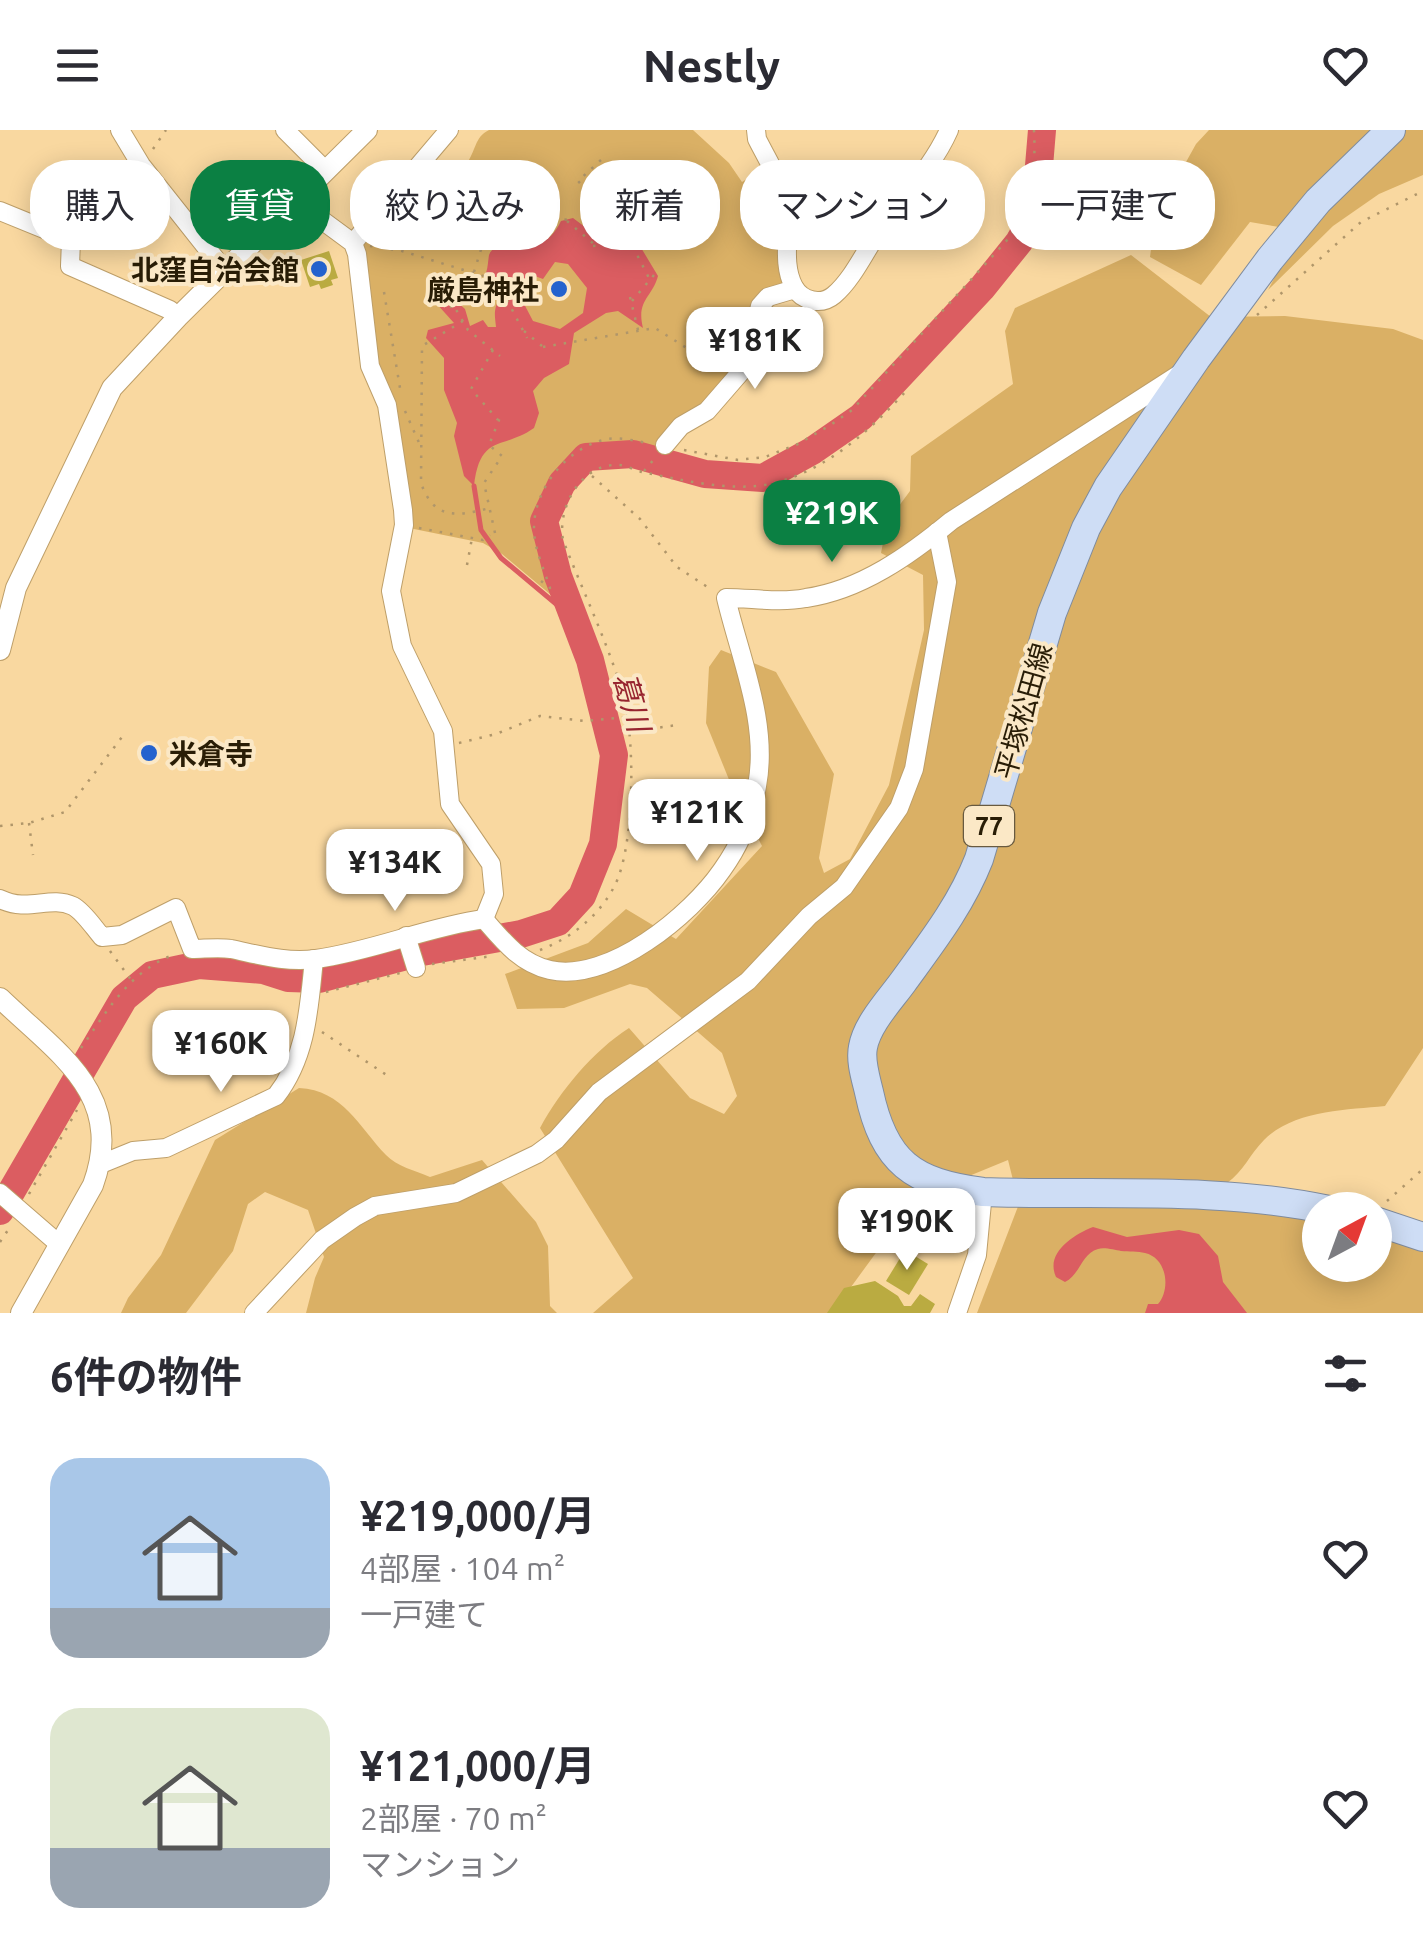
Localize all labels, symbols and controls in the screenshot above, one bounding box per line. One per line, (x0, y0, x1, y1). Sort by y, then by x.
icon: menu (50, 38, 105, 93)
icon: heart (1318, 38, 1373, 93)
text: Nestly (643, 40, 780, 91)
chip: 購入 (30, 160, 170, 250)
chip: 賃貸 (190, 160, 330, 250)
chip: 絞り込み (350, 160, 560, 250)
chip: 新着 (580, 160, 720, 250)
chip: マンション (740, 160, 985, 250)
chip: 一戸建て (1005, 160, 1215, 250)
place label: 北窪自治会館 (131, 254, 299, 285)
marker: 北窪自治会館 (308, 258, 330, 280)
place label: 厳島神社 (427, 274, 539, 305)
marker: 厳島神社 (548, 278, 570, 300)
pin: ¥181K (685, 307, 825, 392)
text: ¥181K (708, 321, 802, 357)
pin: ¥219K (762, 480, 902, 565)
text: ¥219K (785, 494, 879, 530)
street label: 平塚松田線 (989, 639, 1057, 783)
water label: 葛川 (607, 668, 657, 738)
place label: 米倉寺 (169, 738, 253, 769)
marker: 米倉寺 (138, 742, 160, 764)
pin: ¥121K (627, 779, 767, 864)
text: ¥121K (650, 793, 744, 829)
road number: 77 (964, 806, 1014, 846)
pin: ¥134K (325, 829, 465, 914)
text: ¥134K (348, 843, 442, 879)
pin: ¥160K (151, 1010, 291, 1095)
text: ¥160K (174, 1024, 268, 1060)
pin: ¥190K (837, 1188, 977, 1273)
north arrow (1302, 1192, 1392, 1282)
map controls (1302, 1192, 1392, 1282)
text: ¥190K (860, 1202, 954, 1238)
icon: filters (1318, 1346, 1373, 1401)
text: 6件の物件 (50, 1353, 242, 1400)
text: ¥219,000/月 (360, 1492, 596, 1539)
icon: home (130, 1498, 250, 1618)
icon: heart (1318, 1531, 1373, 1586)
text: 4部屋 · 104 m² (360, 1550, 565, 1586)
text: 一戸建て (360, 1596, 488, 1632)
text: ¥121,000/月 (360, 1742, 596, 1789)
icon: home (130, 1748, 250, 1868)
icon: heart (1318, 1781, 1373, 1836)
text: 2部屋 · 70 m² (360, 1800, 547, 1836)
text: マンション (360, 1846, 520, 1882)

